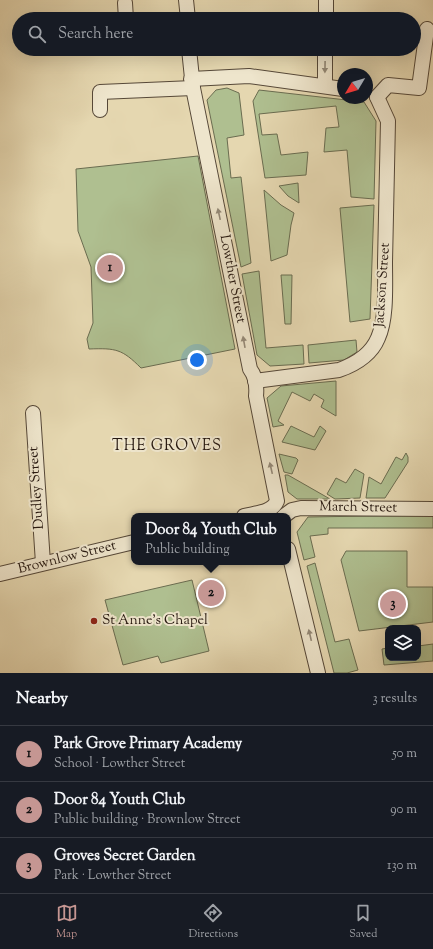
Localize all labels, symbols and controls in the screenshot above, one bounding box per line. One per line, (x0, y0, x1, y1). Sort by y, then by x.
search box (12, 12, 421, 56)
icon: search (26, 23, 48, 45)
text: Search here (58, 24, 133, 45)
one-way arrow (322, 61, 328, 74)
north arrow (337, 68, 373, 104)
one-way arrow (216, 208, 222, 221)
street label: Lowther Street (214, 233, 250, 325)
street label: Jackson Street (370, 242, 396, 329)
pin: 1 (97, 253, 123, 283)
one-way arrow (241, 336, 247, 348)
your location (187, 350, 207, 370)
district label: THE GROVES (112, 436, 222, 457)
street label: Dudley Street (24, 446, 50, 530)
one-way arrow (267, 462, 273, 474)
street label: March Street (319, 497, 397, 519)
popup (131, 513, 291, 565)
text: Door 84 Youth Club (145, 520, 277, 541)
street label: Brownlow Street (16, 536, 118, 580)
text: Public building (145, 541, 230, 559)
pin: 2 (198, 578, 224, 608)
pin: 3 (380, 589, 406, 619)
place label: St Anne's Chapel (102, 611, 208, 631)
marker: St Anne's Chapel (89, 616, 99, 626)
map controls (385, 625, 421, 661)
button: layers (385, 625, 421, 661)
one-way arrow (306, 629, 312, 641)
text: Nearby (16, 687, 68, 711)
text: 3 results (372, 690, 417, 708)
text: Park Grove Primary Academy (54, 734, 242, 755)
text: 1 (27, 745, 31, 763)
text: 50 m (392, 745, 417, 763)
text: School · Lowther Street (54, 755, 185, 773)
text: Door 84 Youth Club (54, 790, 185, 811)
text: 2 (26, 801, 32, 819)
text: 90 m (390, 801, 417, 819)
text: Public building · Brownlow Street (54, 811, 241, 829)
text: Groves Secret Garden (54, 846, 196, 867)
text: 3 (26, 857, 32, 875)
text: 130 m (387, 857, 417, 875)
text: Park · Lowther Street (54, 867, 171, 885)
tab: Map (56, 902, 78, 942)
tab: Directions (189, 902, 238, 942)
tab: Saved (349, 902, 377, 942)

